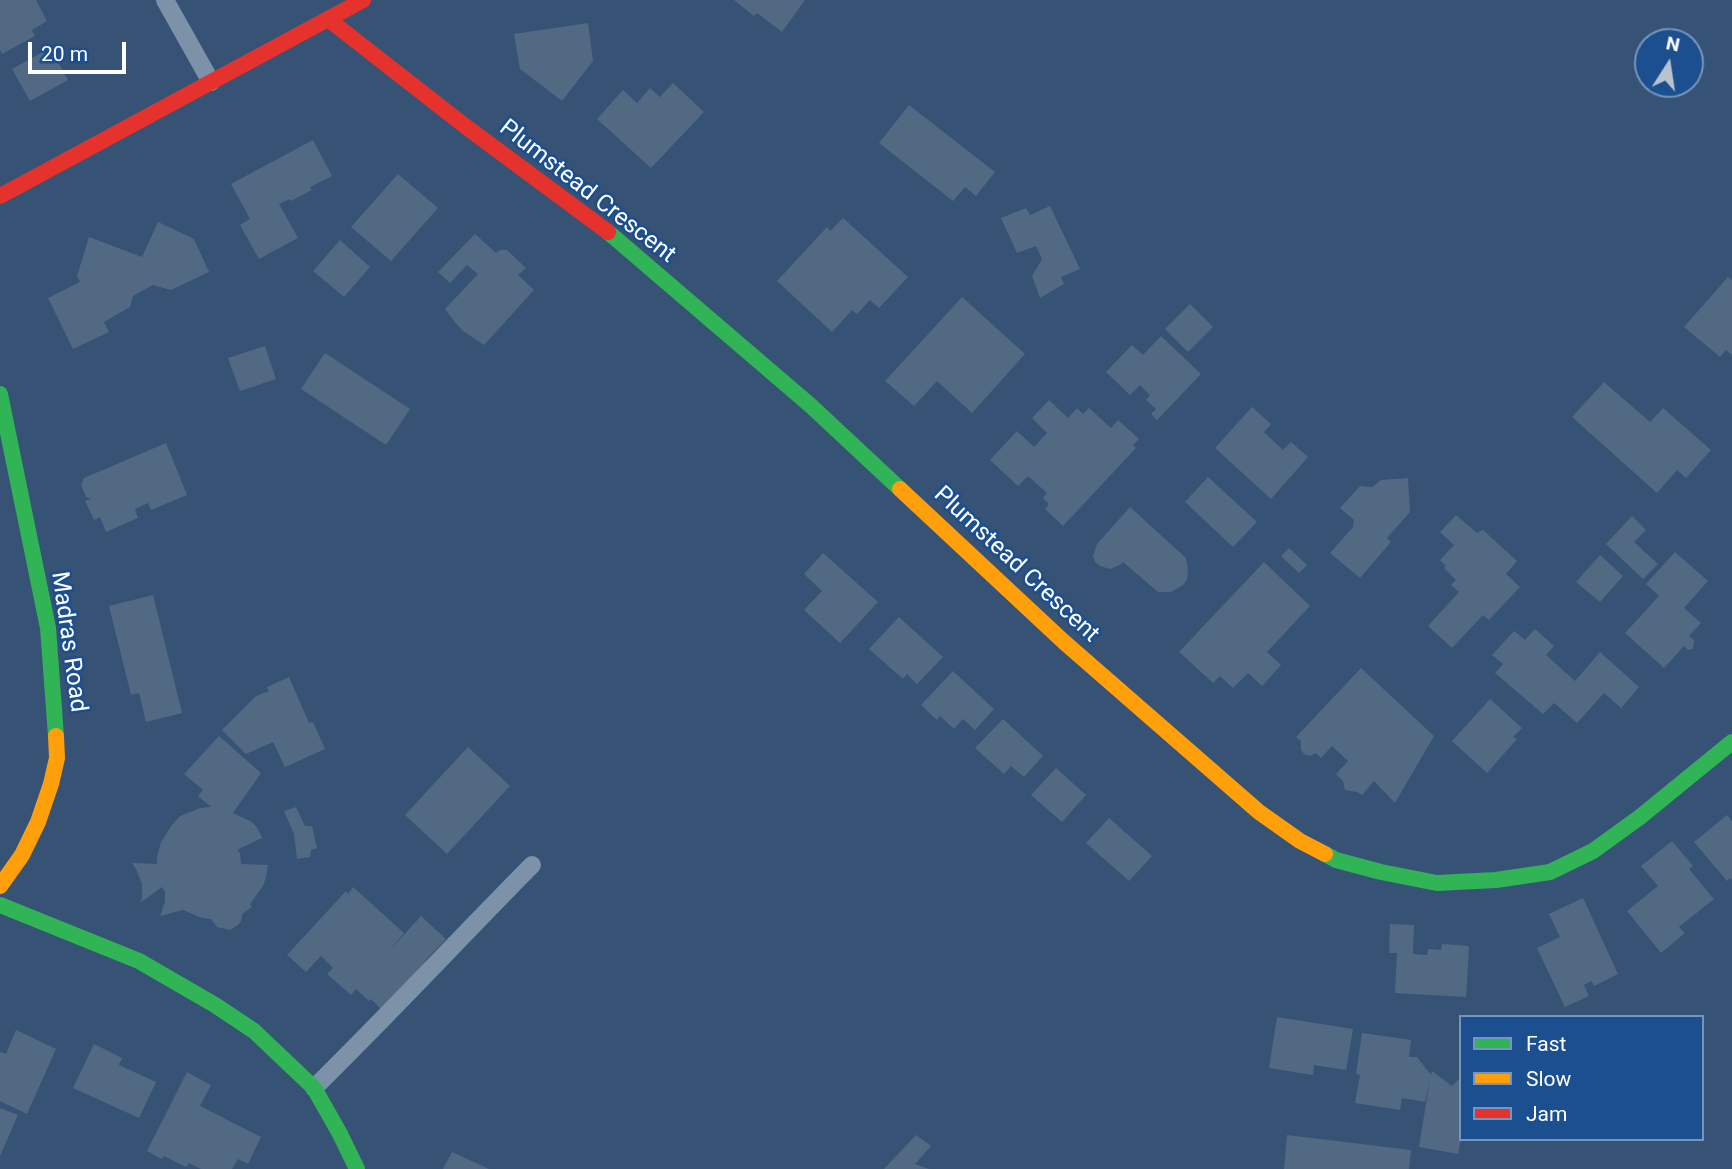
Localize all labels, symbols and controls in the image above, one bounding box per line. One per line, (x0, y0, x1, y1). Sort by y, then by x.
scale bar (32, 28, 130, 72)
north arrow (1634, 28, 1704, 98)
text: N (1664, 31, 1682, 57)
text: 20 m (41, 42, 88, 66)
street label: Plumstead Crescent (493, 114, 681, 270)
street label: Plumstead Crescent (927, 481, 1105, 649)
street label: Madras Road (44, 570, 92, 714)
legend (1459, 1015, 1704, 1141)
text: Fast (1526, 1032, 1566, 1056)
text: Slow (1526, 1067, 1571, 1091)
text: Jam (1526, 1102, 1567, 1126)

